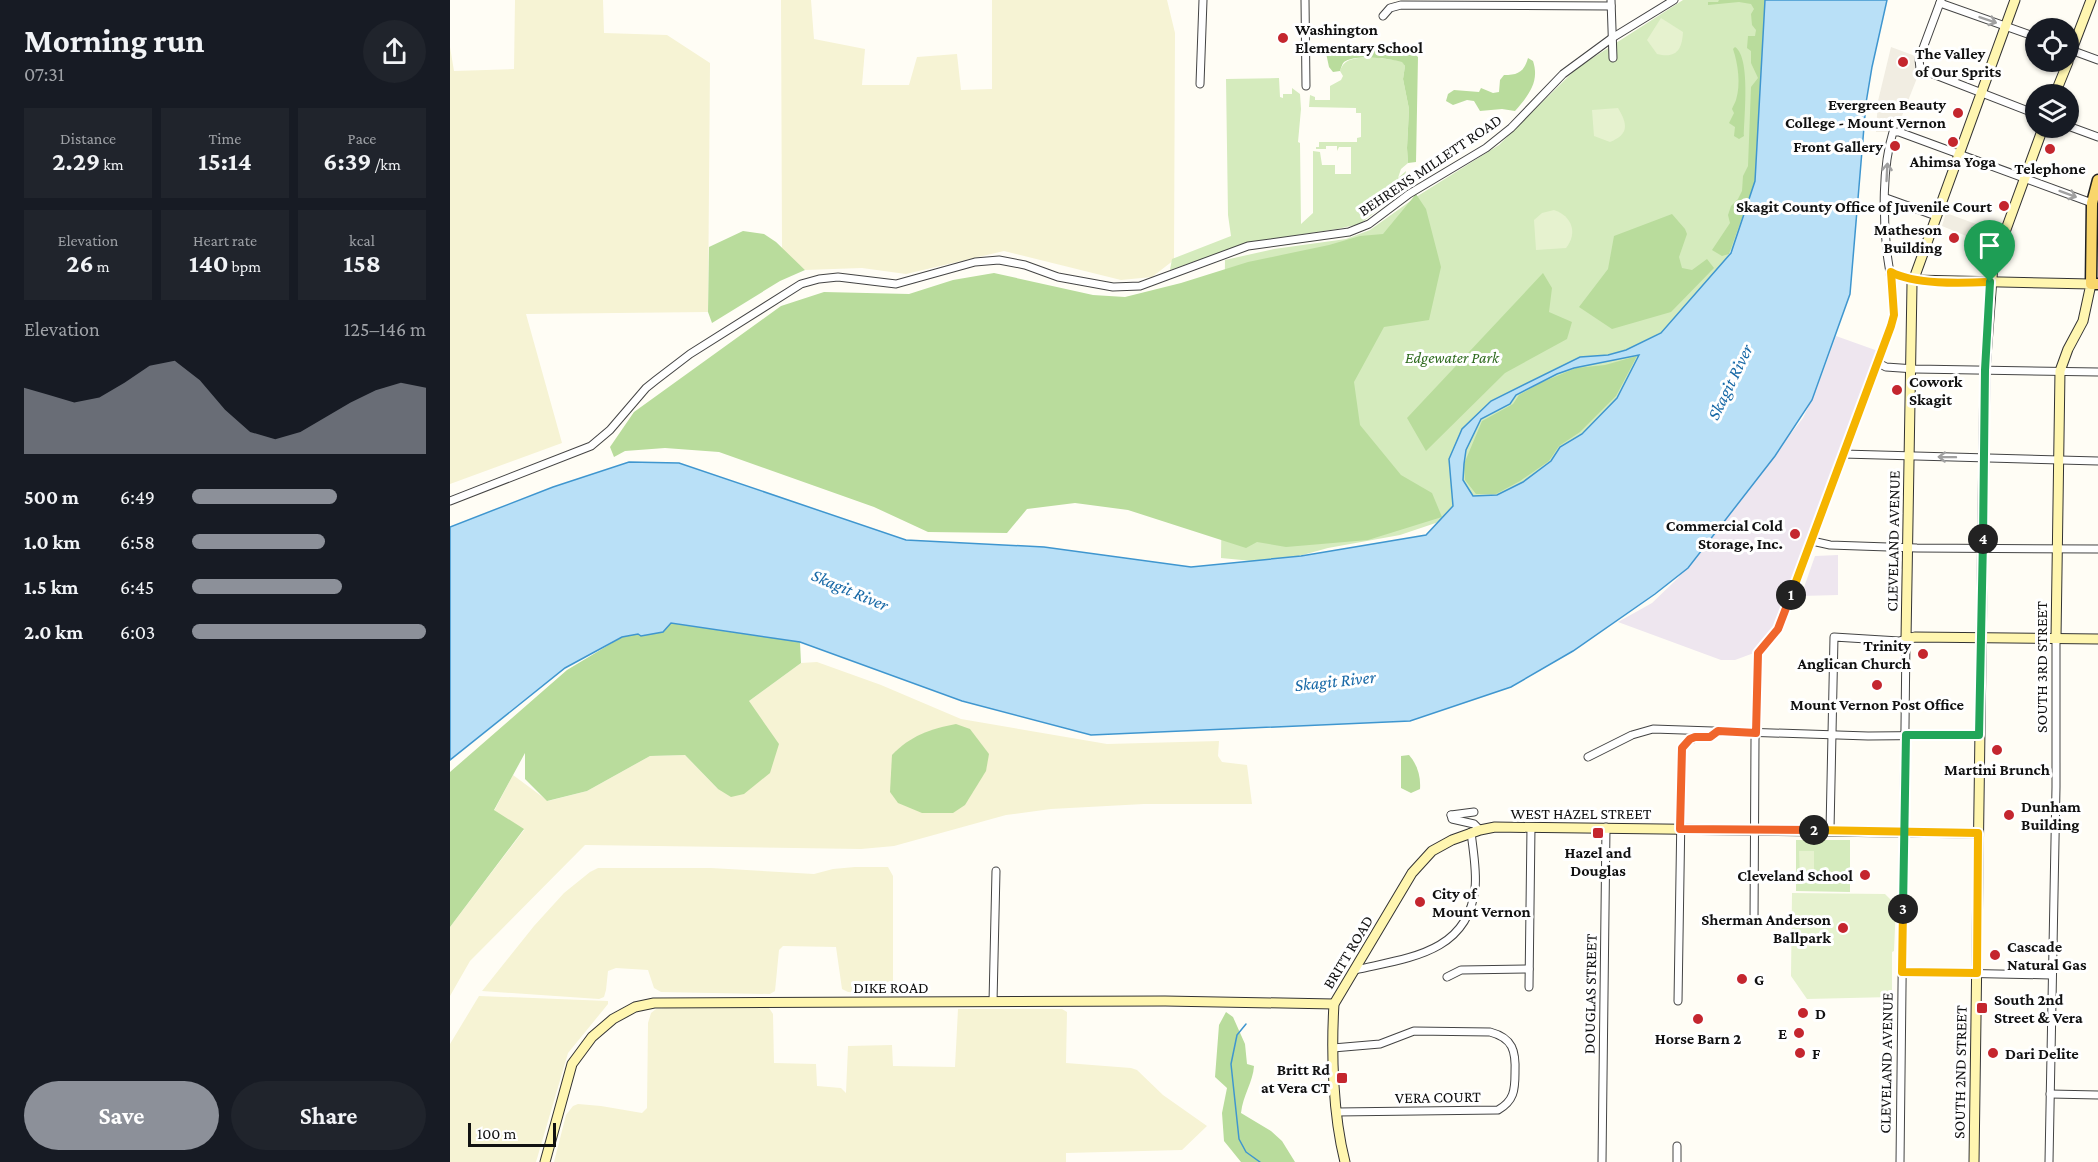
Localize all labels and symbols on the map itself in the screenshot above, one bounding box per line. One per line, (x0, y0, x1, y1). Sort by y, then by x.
one-way arrow (1978, 15, 1997, 26)
place label: Washington Elementary School (1294, 21, 1423, 56)
marker: Washington Elementary School (1276, 31, 1290, 45)
place label: The Valley of Our Sprits (1915, 45, 2002, 80)
marker: The Valley of Our Sprits (1896, 55, 1910, 69)
place label: Evergreen Beauty College - Mount Vernon (1785, 96, 1946, 131)
marker: Evergreen Beauty College - Mount Vernon (1951, 106, 1965, 120)
street label: BEHRENS MILLETT ROAD (1355, 111, 1505, 219)
marker: Ahimsa Yoga (1946, 135, 1960, 149)
place label: Front Gallery (1793, 138, 1883, 155)
marker: Front Gallery (1888, 139, 1902, 153)
marker: Telephone (2043, 142, 2057, 156)
place label: Ahimsa Yoga (1909, 153, 1996, 170)
place label: Telephone (2014, 160, 2086, 177)
one-way arrow (1881, 162, 1892, 182)
one-way arrow (2058, 190, 2076, 201)
place label: Skagit County Office of Juvenile Court (1736, 198, 1992, 215)
marker: Skagit County Office of Juvenile Court (1997, 199, 2011, 213)
pin (1964, 220, 2015, 282)
place label: Matheson Building (1874, 221, 1942, 256)
marker: Matheson Building (1947, 231, 1961, 245)
water label: Skagit River (1703, 340, 1757, 423)
park label: Edgewater Park (1405, 349, 1500, 367)
place label: Cowork Skagit (1909, 373, 1963, 408)
marker: Cowork Skagit (1890, 383, 1904, 397)
one-way arrow (1937, 452, 1957, 463)
street label: CLEVELAND AVENUE (1883, 470, 1903, 612)
place label: Commercial Cold Storage, Inc. (1666, 517, 1783, 552)
pin: 4 (1968, 524, 1998, 554)
marker: Commercial Cold Storage, Inc. (1788, 527, 1802, 541)
water label: Skagit River (809, 565, 892, 615)
pin: 1 (1776, 580, 1806, 610)
street label: SOUTH 3RD STREET (2033, 601, 2050, 733)
place label: Trinity Anglican Church (1796, 637, 1911, 672)
marker: Trinity Anglican Church (1916, 647, 1930, 661)
water label: Skagit River (1293, 667, 1377, 695)
marker: Mount Vernon Post Office (1870, 678, 1884, 692)
place label: Mount Vernon Post Office (1790, 696, 1965, 713)
marker: Martini Brunch (1990, 743, 2004, 757)
place label: Martini Brunch (1944, 761, 2050, 778)
place label: Dunham Building (2021, 798, 2081, 833)
street label: WEST HAZEL STREET (1510, 805, 1652, 822)
marker: Dunham Building (2002, 808, 2016, 822)
pin: 2 (1799, 815, 1829, 845)
marker: Hazel and Douglas (1591, 826, 1605, 840)
place label: Hazel and Douglas (1565, 844, 1632, 879)
place label: Cleveland School (1737, 867, 1853, 884)
marker: Cleveland School (1858, 868, 1872, 882)
place label: City of Mount Vernon (1432, 885, 1531, 920)
pin: 3 (1888, 894, 1918, 924)
marker: City of Mount Vernon (1413, 895, 1427, 909)
place label: Sherman Anderson Ballpark (1701, 911, 1831, 946)
street label: BRITT ROAD (1320, 912, 1376, 992)
marker: Sherman Anderson Ballpark (1836, 921, 1850, 935)
street label: DOUGLAS STREET (1580, 933, 1600, 1054)
place label: Cascade Natural Gas (2007, 938, 2087, 973)
marker: Cascade Natural Gas (1988, 948, 2002, 962)
place label: G (1754, 971, 1764, 988)
marker: G (1735, 972, 1749, 986)
street label: DIKE ROAD (853, 979, 929, 996)
place label: South 2nd Street & Vera (1994, 991, 2083, 1026)
street label: CLEVELAND AVENUE (1876, 992, 1896, 1134)
marker: South 2nd Street & Vera (1975, 1001, 1989, 1015)
place label: D (1815, 1005, 1826, 1022)
street label: SOUTH 2ND STREET (1950, 1005, 1970, 1139)
marker: D (1796, 1006, 1810, 1020)
marker: Horse Barn 2 (1691, 1012, 1705, 1026)
place label: E (1778, 1025, 1787, 1042)
marker: E (1792, 1026, 1806, 1040)
place label: Horse Barn 2 (1655, 1030, 1741, 1047)
place label: F (1812, 1045, 1821, 1062)
place label: Dari Delite (2005, 1045, 2079, 1062)
marker: F (1793, 1046, 1807, 1060)
marker: Dari Delite (1986, 1046, 2000, 1060)
place label: Britt Rd at Vera CT (1261, 1061, 1330, 1096)
marker: Britt Rd at Vera CT (1335, 1071, 1349, 1085)
street label: VERA COURT (1395, 1088, 1481, 1106)
scale bar (468, 1120, 556, 1148)

